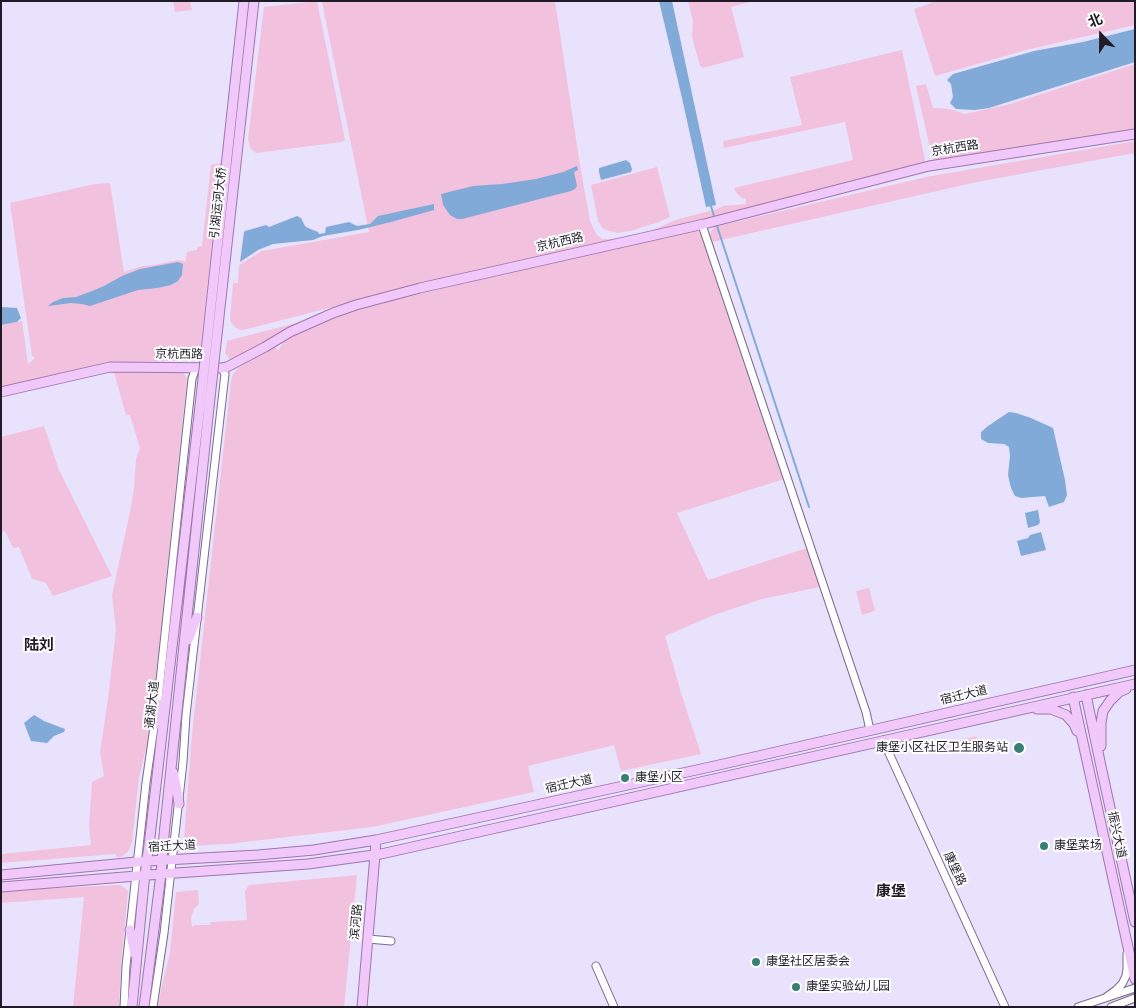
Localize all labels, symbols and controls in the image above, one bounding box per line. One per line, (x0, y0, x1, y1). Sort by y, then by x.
text: 北 (1085, 9, 1105, 32)
north arrow (1076, 10, 1126, 60)
street label: 京杭西路 (930, 138, 980, 160)
street label: 引湖运河大桥 (208, 166, 230, 240)
street label: 京杭西路 (535, 231, 585, 255)
street label: 京杭西路 (155, 347, 203, 363)
district label: 陆刘 (24, 637, 54, 655)
street label: 通湖大道 (143, 680, 163, 730)
street label: 宿迁大道 (939, 684, 989, 708)
place label: 康堡小区社区卫生服务站 (876, 741, 1008, 755)
marker: 康堡小区社区卫生服务站 (1012, 741, 1026, 755)
place label: 康堡小区 (635, 771, 683, 785)
marker: 康堡小区 (619, 772, 631, 784)
street label: 宿迁大道 (544, 773, 594, 797)
street label: 振兴大道 (1104, 810, 1128, 860)
street label: 宿迁大道 (148, 839, 196, 855)
place label: 康堡菜场 (1054, 839, 1102, 853)
marker: 康堡菜场 (1038, 840, 1050, 852)
street label: 康堡路 (940, 850, 968, 888)
district label: 康堡 (876, 883, 906, 901)
street label: 滨河路 (348, 903, 366, 941)
place label: 康堡社区居委会 (766, 955, 850, 969)
marker: 康堡社区居委会 (750, 956, 762, 968)
place label: 康堡实验幼儿园 (806, 980, 890, 994)
marker: 康堡实验幼儿园 (790, 981, 802, 993)

